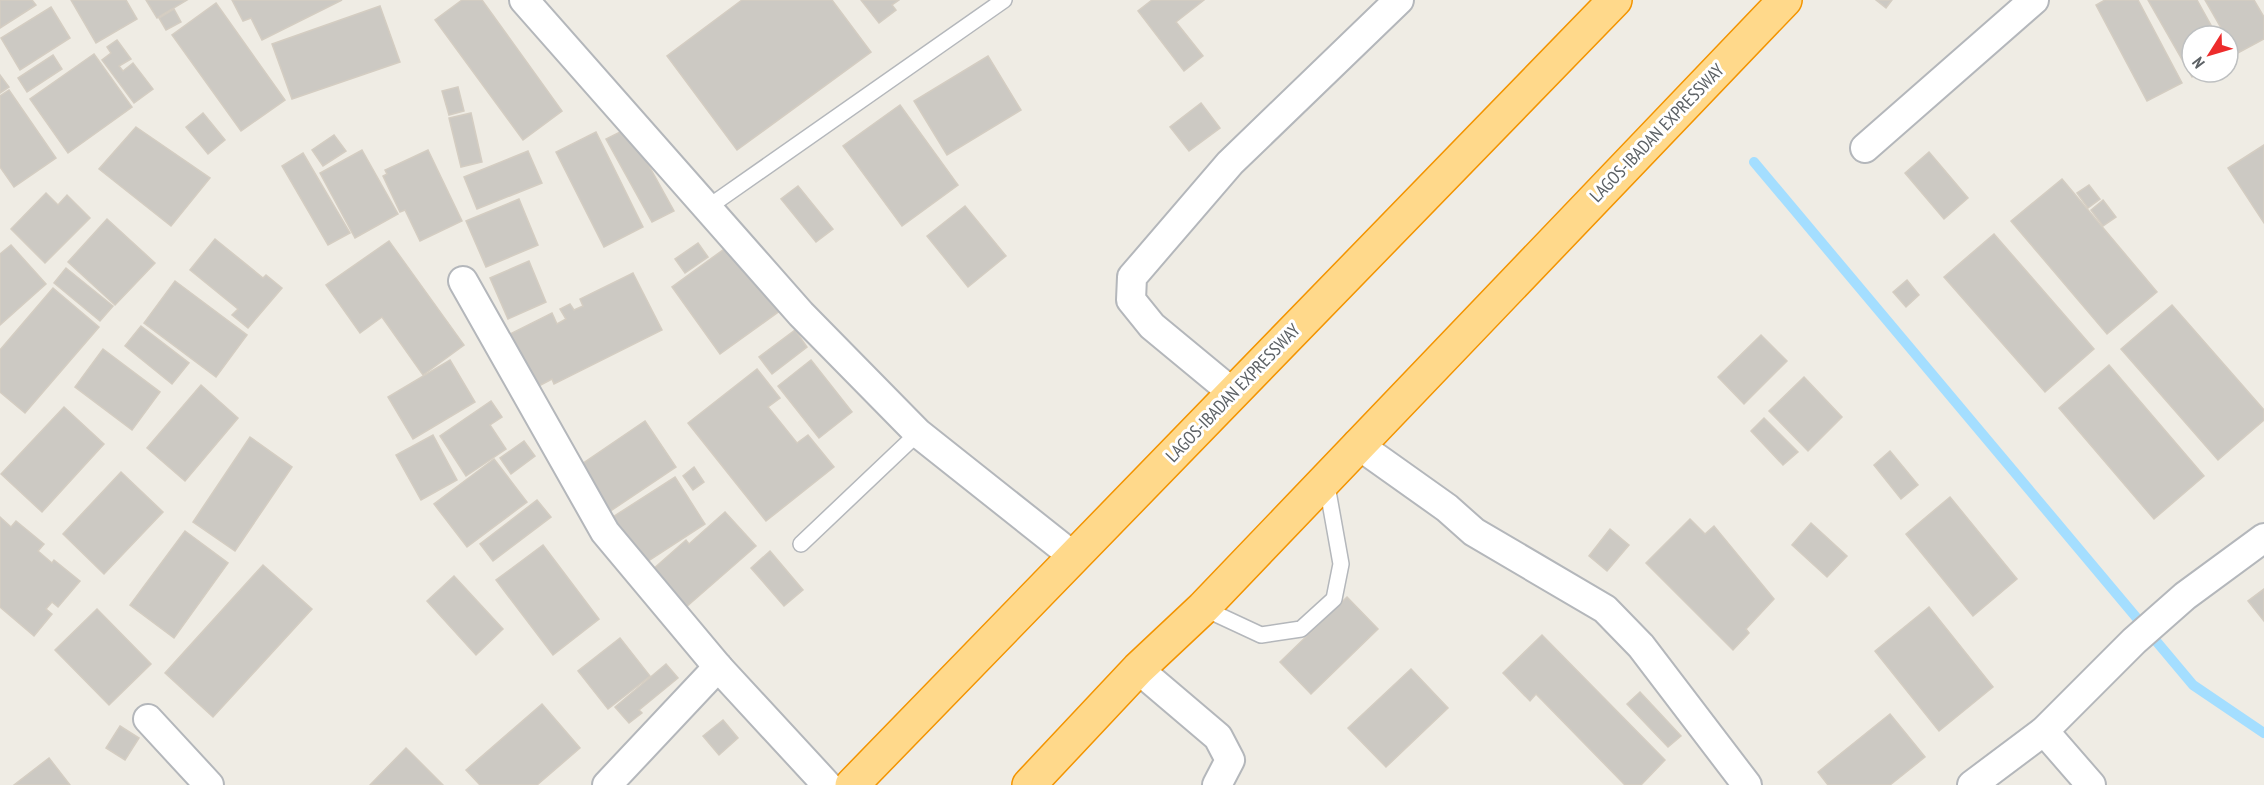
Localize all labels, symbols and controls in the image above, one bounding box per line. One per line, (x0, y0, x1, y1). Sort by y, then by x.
north arrow (2180, 24, 2240, 84)
text: N (2187, 54, 2209, 72)
street label: LAGOS-IBADAN EXPRESSWAY (1585, 58, 1729, 207)
street label: LAGOS-IBADAN EXPRESSWAY (1161, 318, 1305, 467)

